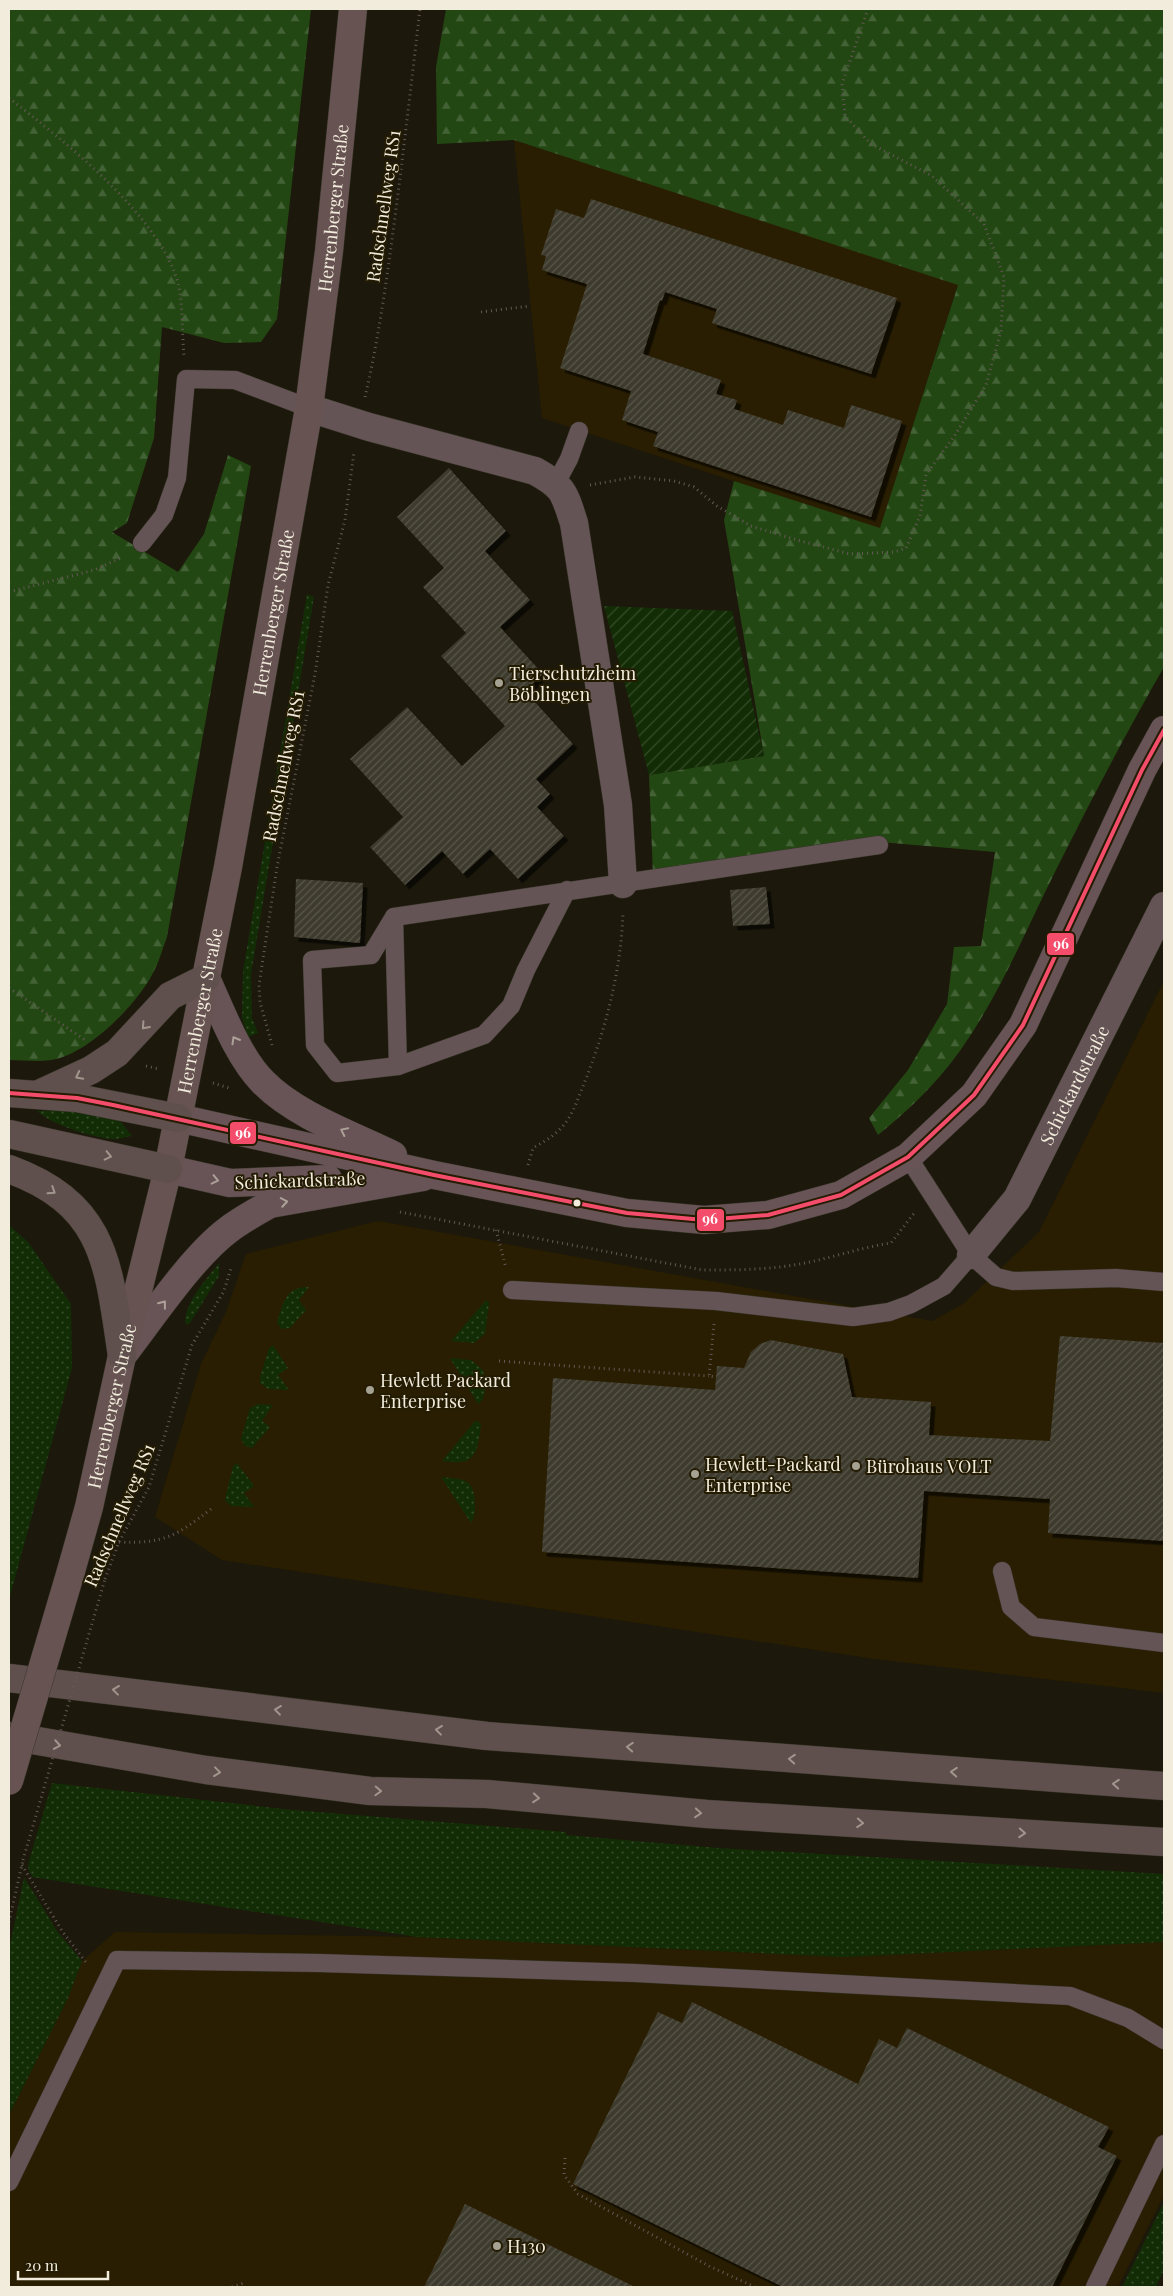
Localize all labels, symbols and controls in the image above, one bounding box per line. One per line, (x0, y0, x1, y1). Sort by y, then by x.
street label: Herrenberger Straße (312, 123, 354, 293)
street label: Radschnellweg RS1 (360, 128, 406, 284)
street label: Herrenberger Straße (246, 527, 299, 698)
place label: Tierschutzheim Böblingen (509, 661, 636, 706)
marker: Tierschutzheim Böblingen (493, 677, 505, 689)
street label: Radschnellweg RS1 (257, 688, 309, 844)
street label: Herrenberger Straße (171, 926, 228, 1096)
line badge: 96 (1046, 932, 1075, 956)
text: 96 (1053, 934, 1069, 953)
one-way arrow (141, 1020, 150, 1029)
street label: Schickardstraße (1034, 1021, 1114, 1149)
one-way arrow (231, 1036, 241, 1045)
one-way arrow (75, 1070, 84, 1080)
line badge: 96 (229, 1121, 257, 1145)
text: 96 (235, 1123, 251, 1142)
one-way arrow (340, 1127, 349, 1137)
one-way arrow (103, 1150, 112, 1161)
street label: Schickardstraße (234, 1166, 366, 1194)
one-way arrow (211, 1174, 220, 1185)
one-way arrow (47, 1184, 56, 1194)
one-way arrow (280, 1197, 288, 1207)
unlabelled marker (572, 1198, 582, 1208)
line badge: 96 (696, 1208, 725, 1232)
text: 96 (702, 1209, 718, 1228)
one-way arrow (157, 1301, 165, 1310)
street label: Herrenberger Straße (81, 1321, 142, 1491)
place label: Hewlett Packard Enterprise (380, 1368, 511, 1413)
marker: Hewlett Packard Enterprise (364, 1384, 376, 1396)
street label: Radschnellweg RS1 (78, 1439, 160, 1590)
place label: Hewlett-Packard Enterprise (705, 1452, 841, 1497)
place label: Bürohaus VOLT (866, 1454, 992, 1478)
marker: Bürohaus VOLT (850, 1460, 862, 1472)
marker: Hewlett-Packard Enterprise (689, 1468, 701, 1480)
one-way arrow (112, 1685, 120, 1696)
one-way arrow (273, 1705, 281, 1716)
one-way arrow (434, 1725, 443, 1735)
one-way arrow (52, 1739, 61, 1749)
one-way arrow (625, 1741, 633, 1752)
one-way arrow (787, 1754, 795, 1765)
one-way arrow (213, 1766, 221, 1777)
one-way arrow (949, 1766, 957, 1777)
one-way arrow (1111, 1779, 1119, 1790)
one-way arrow (375, 1786, 383, 1796)
one-way arrow (532, 1792, 540, 1803)
one-way arrow (694, 1807, 702, 1818)
one-way arrow (856, 1818, 864, 1829)
one-way arrow (1019, 1828, 1027, 1839)
place label: H130 (507, 2234, 546, 2258)
marker: H130 (491, 2240, 503, 2252)
scale bar (18, 2248, 108, 2280)
text: 20 m (25, 2255, 59, 2275)

